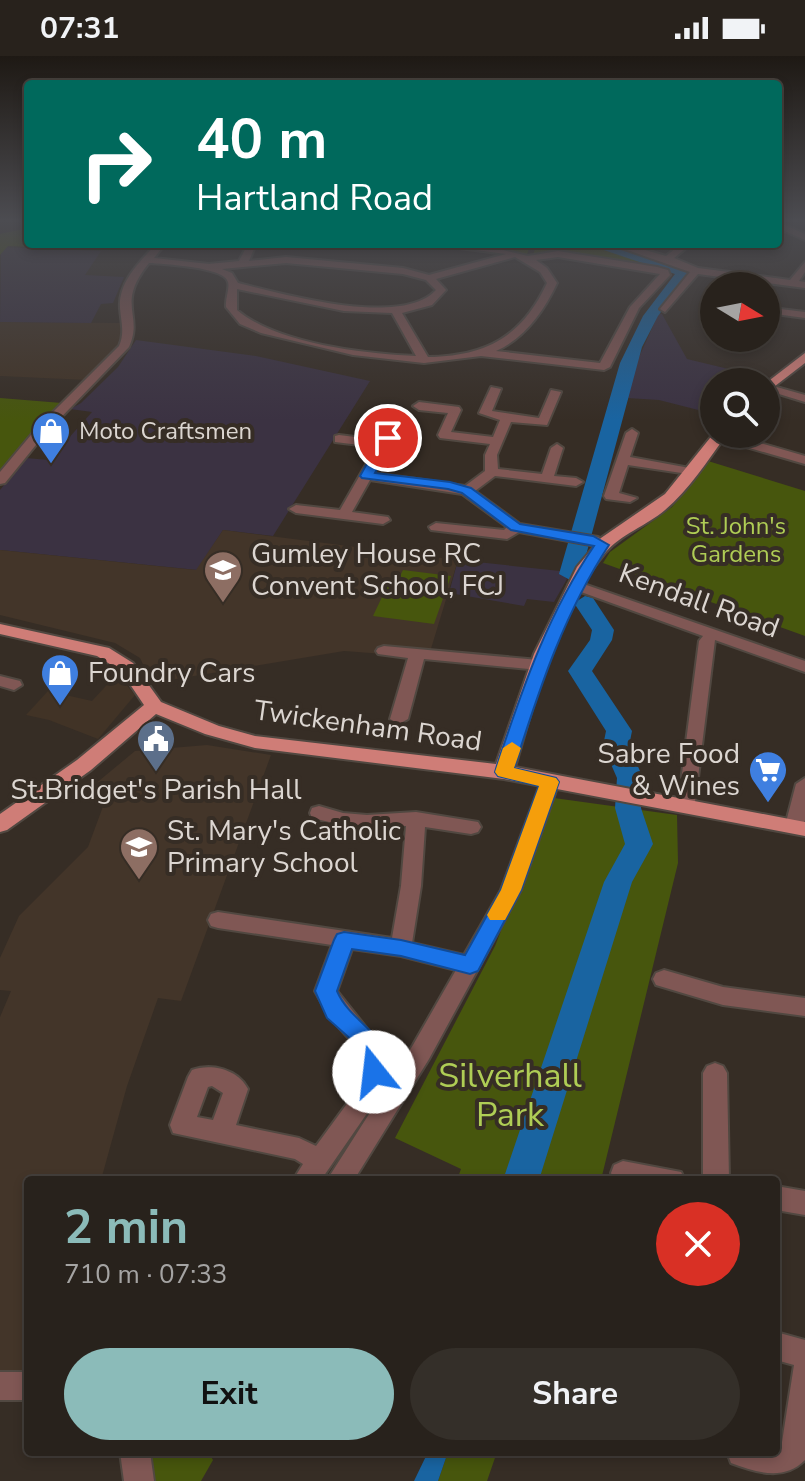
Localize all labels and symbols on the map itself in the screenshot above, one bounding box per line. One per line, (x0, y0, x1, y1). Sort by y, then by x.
north arrow (700, 272, 780, 352)
pin (354, 404, 422, 472)
shop icon: Moto Craftsmen (30, 410, 72, 465)
place label: Moto Craftsmen (79, 415, 252, 447)
park label: St. John's Gardens (686, 510, 786, 570)
place label: Gumley House RC Convent School, FCJ (251, 535, 504, 605)
school or university icon: Gumley House RC Convent School, FCJ (202, 549, 244, 604)
street label: Kendall Road (614, 554, 784, 648)
shop icon: Foundry Cars (39, 652, 81, 707)
place label: Foundry Cars (88, 654, 255, 692)
street label: Twickenham Road (252, 691, 484, 761)
public building icon: St.Bridget's Parish Hall (135, 718, 177, 773)
place label: Sabre Food & Wines (597, 735, 740, 805)
supermarket icon: Sabre Food & Wines (747, 749, 789, 804)
place label: St.Bridget's Parish Hall (10, 771, 302, 809)
place label: St. Mary's Catholic Primary School (167, 812, 401, 882)
school or university icon: St. Mary's Catholic Primary School (118, 826, 160, 881)
position arrow (332, 1030, 416, 1114)
park label: Silverhall Park (438, 1053, 582, 1138)

